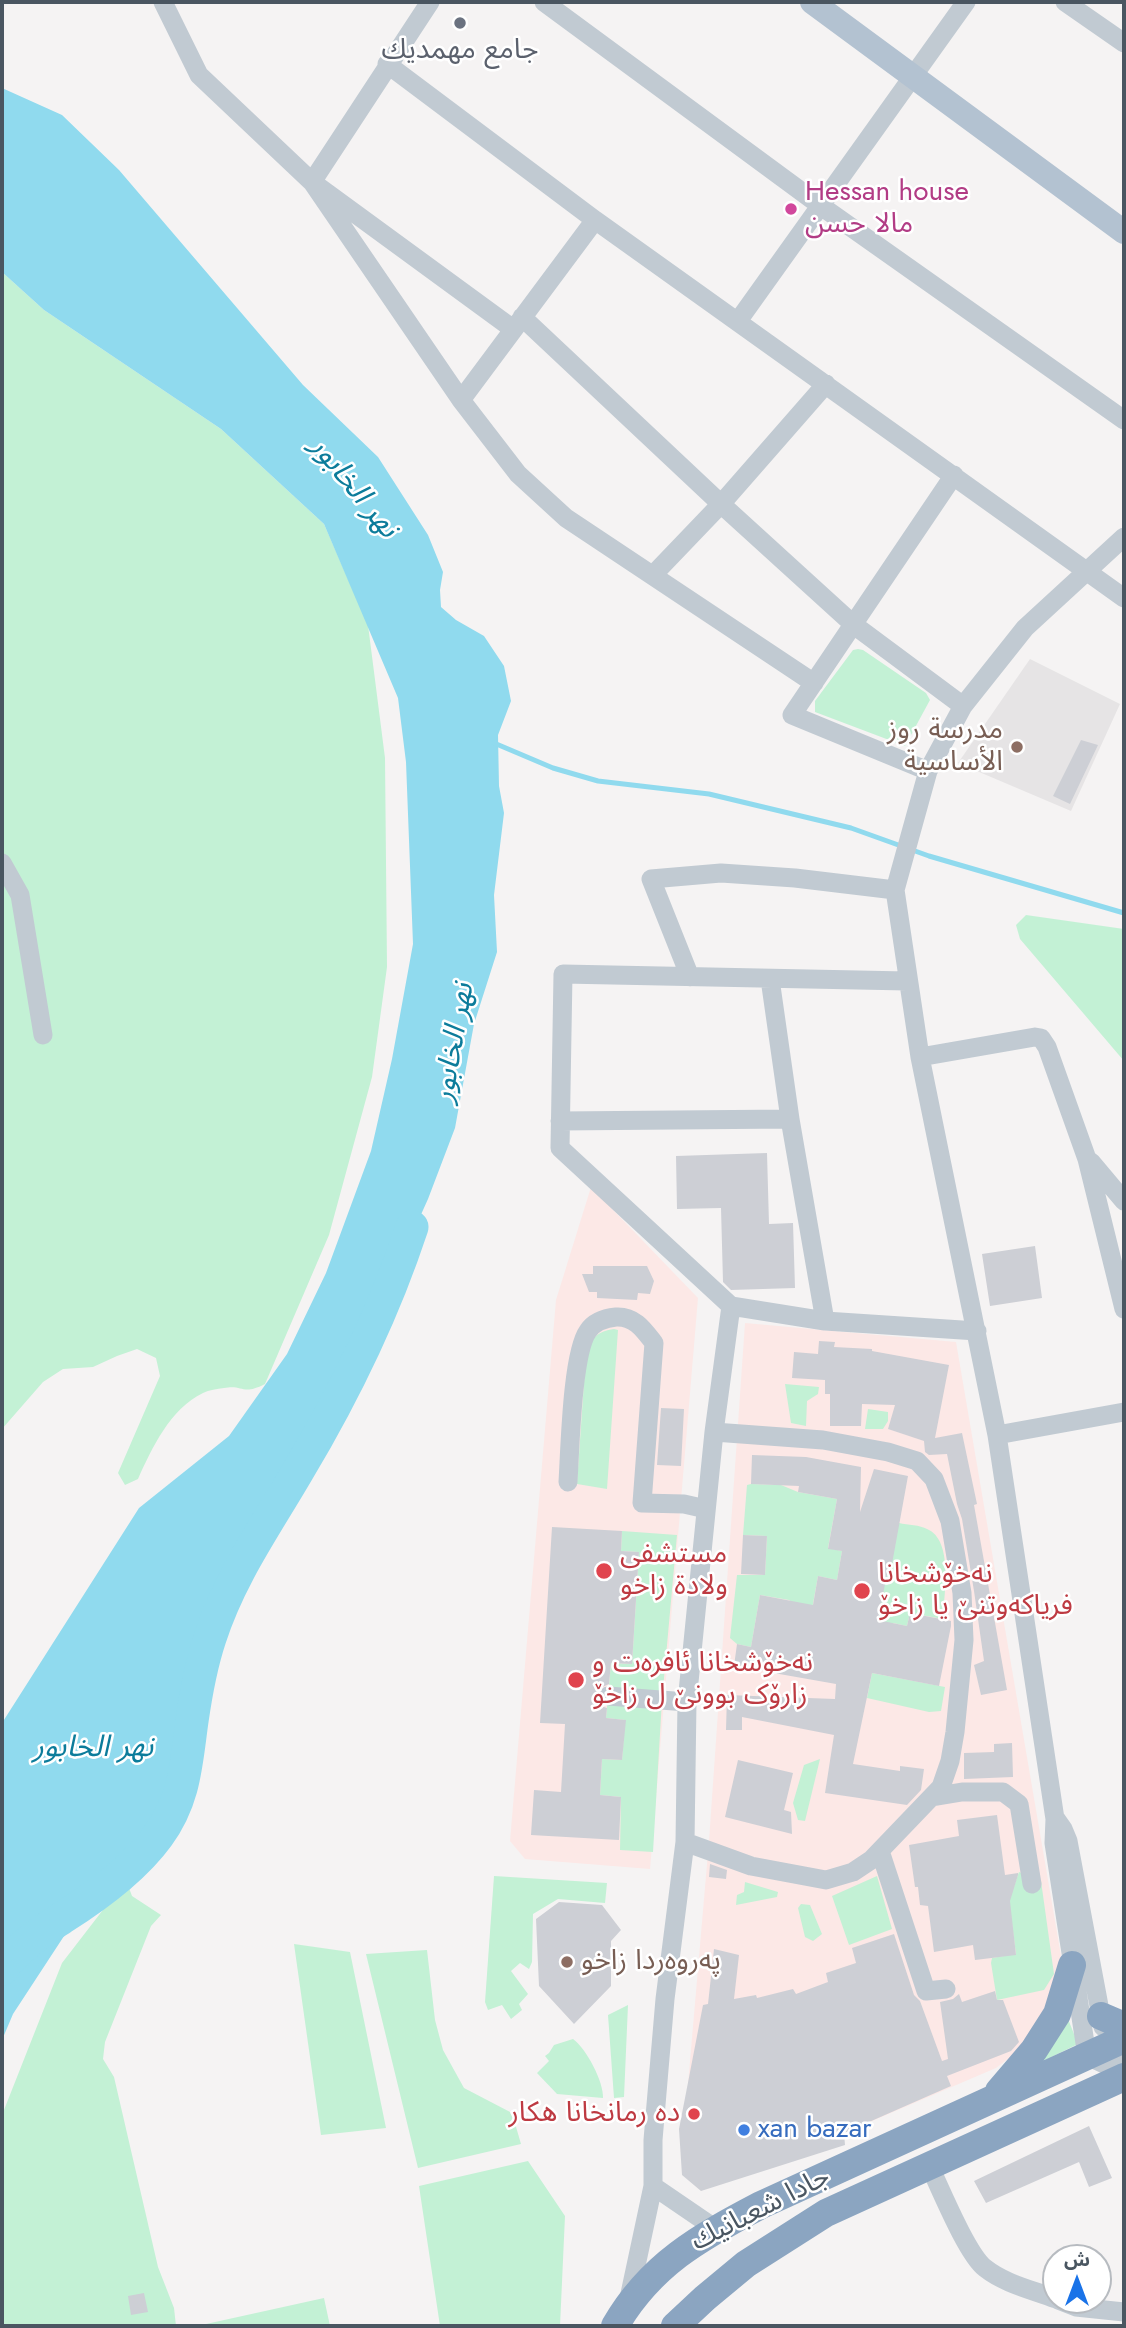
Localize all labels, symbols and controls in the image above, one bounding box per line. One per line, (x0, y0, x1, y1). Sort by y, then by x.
marker: جامع مهمديك (452, 15, 468, 31)
place label: جامع مهمديك (382, 34, 538, 68)
place label: Hessan house مالا حسن (805, 176, 969, 242)
marker: Hessan house مالا حسن (783, 201, 799, 217)
water label: نهر الخابور (301, 430, 405, 546)
place label: مدرسة روز الأساسية (887, 714, 1003, 780)
marker: مدرسة روز الأساسية (1009, 739, 1025, 755)
water label: نهر الخابور (427, 981, 483, 1105)
place label: مستشفى ولادة زاخو (620, 1538, 728, 1604)
place label: نه‌خۆشخانا فرياكه‌وتنێ يا زاخۆ (878, 1558, 1073, 1624)
marker: مستشفى ولادة زاخو (594, 1561, 614, 1581)
marker: نه‌خۆشخانا فرياكه‌وتنێ يا زاخۆ (852, 1581, 872, 1601)
place label: نەخۆشخانا ئافرەت و زارۆک بوونێ ل زاخۆ (592, 1647, 813, 1713)
marker: نەخۆشخانا ئافرەت و زارۆک بوونێ ل زاخۆ (566, 1670, 586, 1690)
water label: نهر الخابور (33, 1731, 153, 1767)
place label: په‌روه‌ردا زاخو (581, 1945, 721, 1979)
marker: په‌روه‌ردا زاخو (559, 1954, 575, 1970)
place label: ده رمانخانا هكار (509, 2097, 680, 2131)
marker: ده رمانخانا هكار (686, 2106, 702, 2122)
place label: xan bazar (758, 2113, 872, 2147)
marker: xan bazar (736, 2122, 752, 2138)
street label: جادا شعبانيك (686, 2161, 836, 2259)
north arrow (1042, 2244, 1112, 2314)
text: ش (1064, 2246, 1090, 2273)

